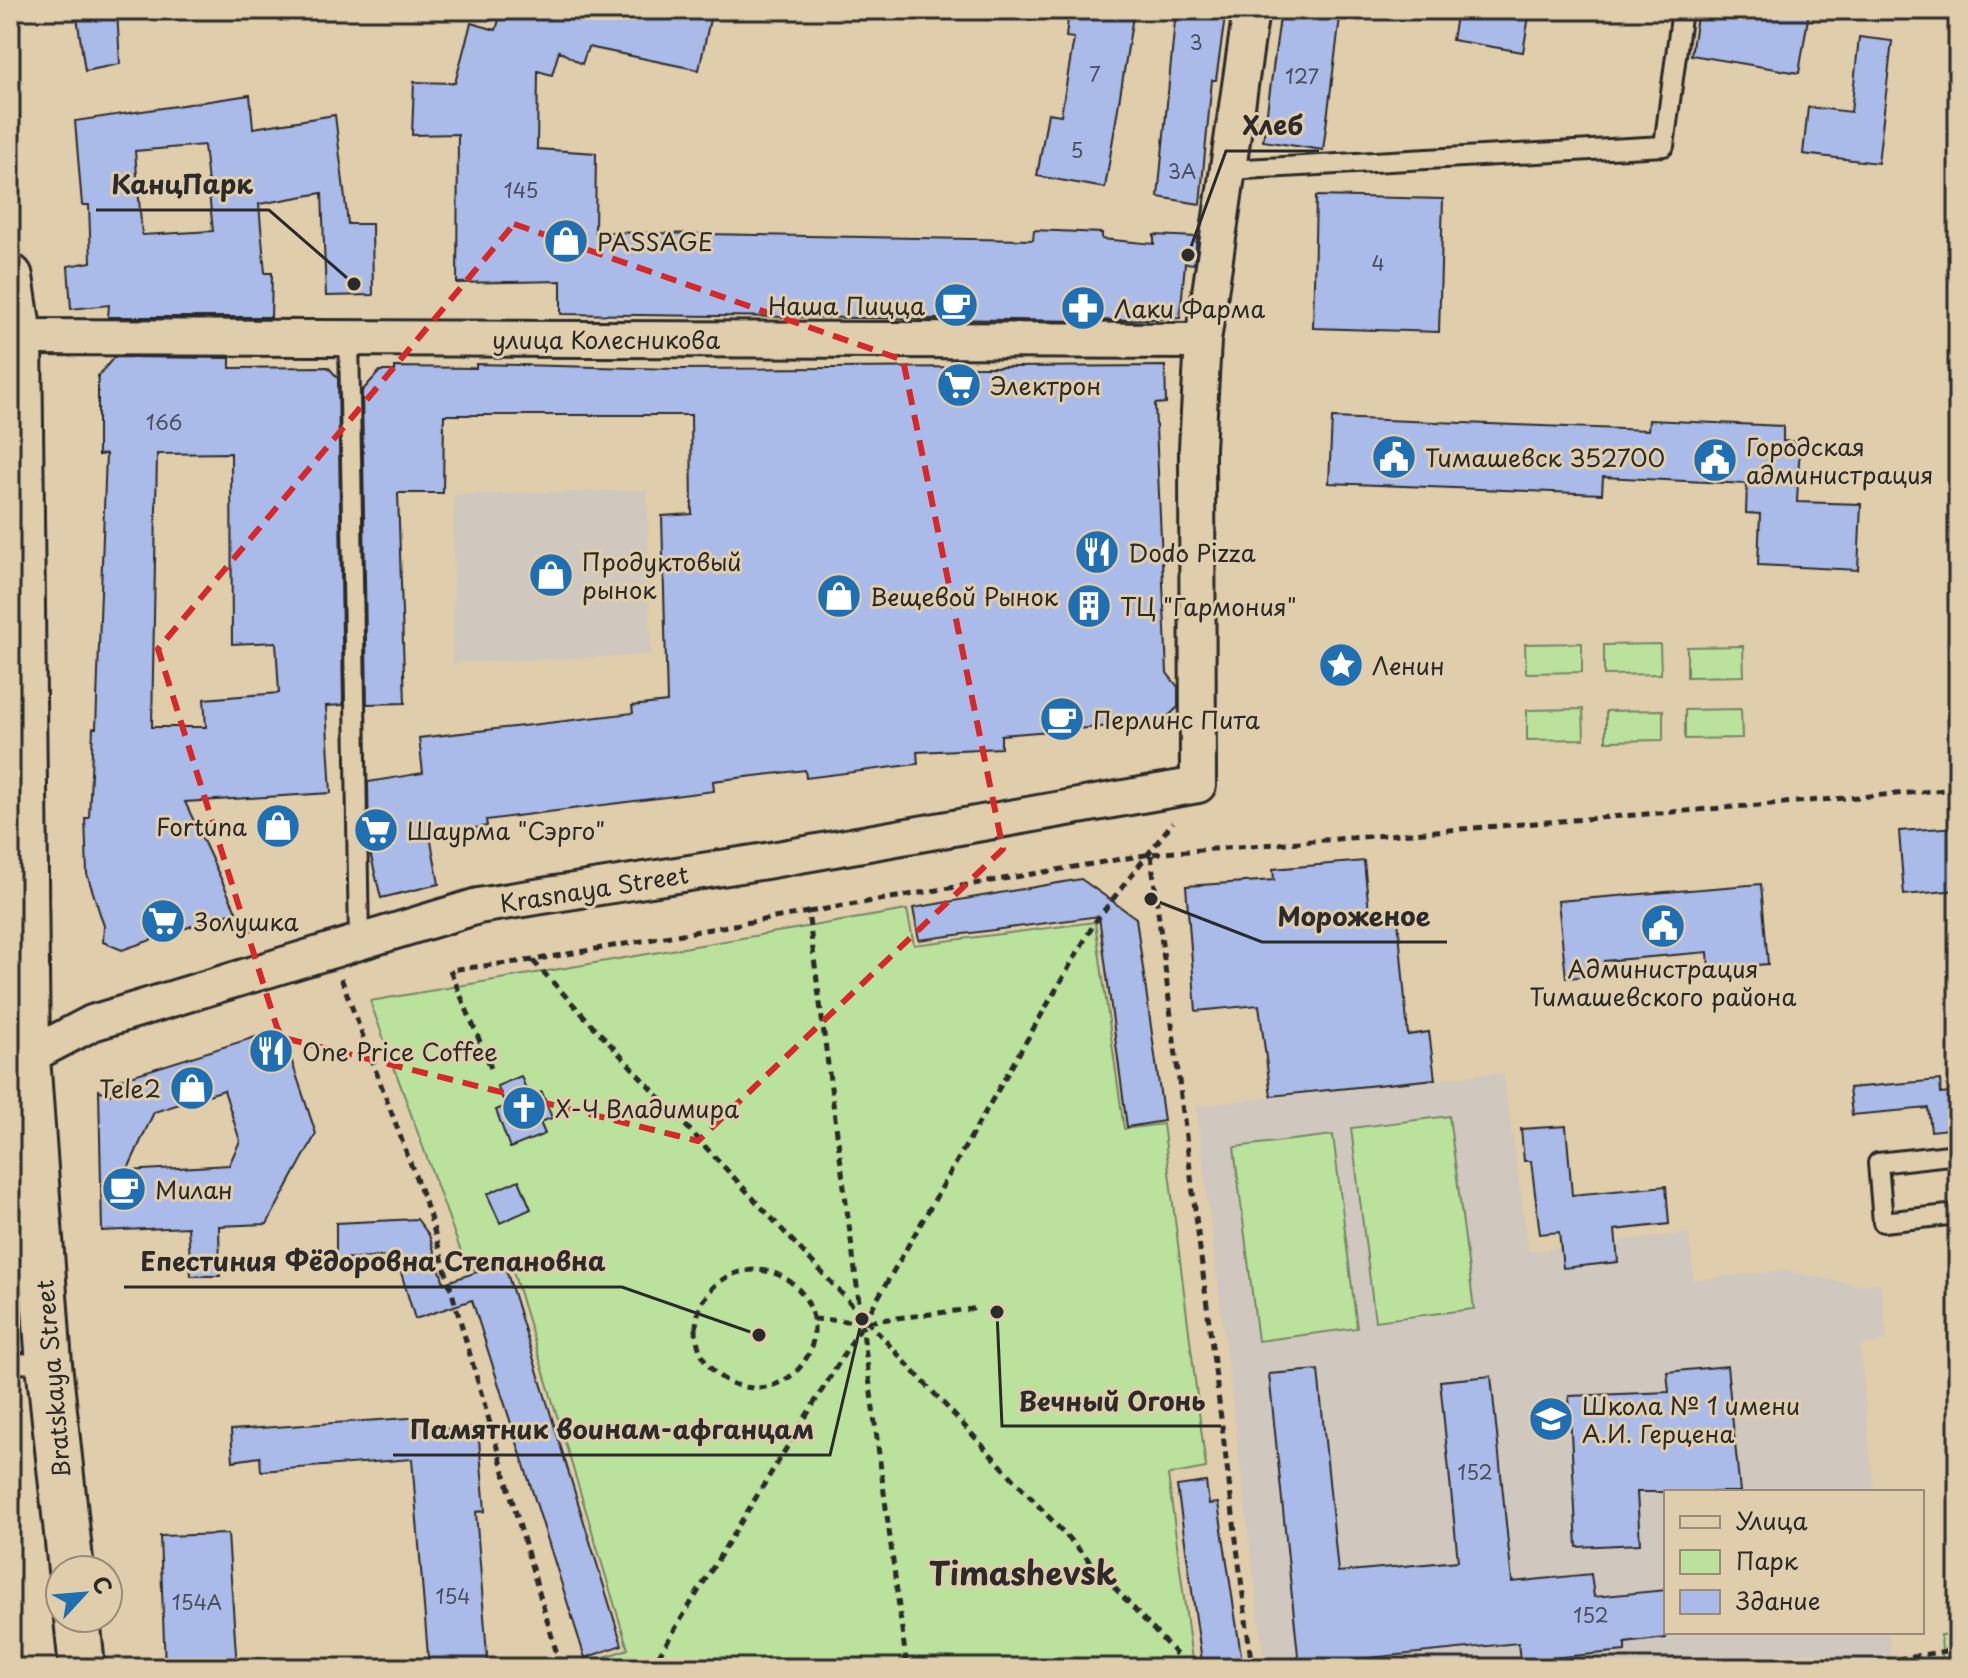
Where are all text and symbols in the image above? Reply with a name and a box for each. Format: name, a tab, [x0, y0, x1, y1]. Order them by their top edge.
house number: 3	[1189, 27, 1203, 57]
house number: 7	[1089, 59, 1101, 89]
house number: 127	[1285, 61, 1319, 91]
callout: Хлеб	[1226, 101, 1319, 151]
text: Хлеб	[1243, 105, 1303, 144]
house number: 5	[1071, 135, 1083, 165]
house number: 3А	[1168, 156, 1196, 186]
callout: КанцПарк	[96, 160, 269, 210]
text: КанцПарк	[111, 164, 253, 203]
house number: 145	[504, 175, 538, 205]
shop icon: PASSAGE	[542, 217, 590, 265]
place label: PASSAGE	[597, 223, 713, 259]
house number: 4	[1371, 248, 1385, 278]
cafe icon: Наша Пицца	[932, 281, 980, 329]
pharmacy icon: Лаки Фарма	[1059, 284, 1107, 332]
place label: Наша Пицца	[768, 287, 925, 323]
place label: Лаки Фарма	[1114, 290, 1265, 326]
street label: улица Колесникова	[492, 321, 720, 357]
supermarket icon: Электрон	[935, 361, 983, 409]
place label: Электрон	[990, 367, 1101, 403]
house number: 166	[146, 407, 182, 437]
place label: Городская администрация	[1746, 428, 1934, 492]
public building icon: Тимашевск 352700	[1370, 433, 1418, 481]
public building icon: Городская администрация	[1691, 436, 1739, 484]
place label: Тимашевск 352700	[1425, 439, 1665, 475]
restaurant icon: Dodo Pizza	[1073, 528, 1121, 576]
place label: Dodo Pizza	[1128, 534, 1256, 570]
place label: Продуктовый рынок	[582, 543, 741, 607]
shop icon: Продуктовый рынок	[527, 551, 575, 599]
shop icon: Вещевой Рынок	[815, 572, 863, 620]
place label: Вещевой Рынок	[870, 578, 1059, 614]
building icon: ТЦ "Гармония"	[1065, 582, 1113, 630]
place label: ТЦ "Гармония"	[1120, 588, 1297, 624]
place icon: Ленин	[1317, 641, 1365, 689]
place label: Ленин	[1372, 647, 1445, 683]
cafe icon: Перлинс Пита	[1038, 695, 1086, 743]
place label: Перлинс Пита	[1093, 701, 1260, 737]
shop icon: Fortuna	[254, 802, 302, 850]
supermarket icon: Шаурма "Сэрго"	[352, 806, 400, 854]
place label: Fortuna	[156, 808, 247, 844]
place label: Шаурма "Сэрго"	[407, 812, 605, 848]
street label: Krasnaya Street	[497, 855, 691, 921]
callout: Мороженое	[1262, 892, 1447, 942]
text: Мороженое	[1278, 896, 1431, 935]
supermarket icon: Золушка	[139, 897, 187, 945]
public building icon: Администрация Тимашевского района	[1639, 902, 1687, 950]
place label: Золушка	[194, 903, 299, 939]
place label: Администрация Тимашевского района	[1530, 950, 1796, 1014]
restaurant icon: One Price Coffee	[247, 1027, 295, 1075]
place label: One Price Coffee	[302, 1033, 498, 1069]
shop icon: Tele2	[168, 1064, 216, 1112]
place label: Tele2	[99, 1070, 161, 1106]
church icon: Х-Ч Владимира	[500, 1084, 548, 1132]
place label: Х-Ч Владимира	[555, 1090, 739, 1126]
cafe icon: Милан	[100, 1165, 148, 1213]
place label: Милан	[155, 1171, 233, 1207]
callout: Епестиния Фёдоровна Степановна	[124, 1237, 622, 1287]
text: Епестиния Фёдоровна Степановна	[140, 1241, 606, 1280]
street label: Bratskaya Street	[25, 1278, 79, 1480]
callout: Вечный Огонь	[1002, 1376, 1221, 1426]
text: Вечный Огонь	[1019, 1381, 1205, 1420]
place label: Школа № 1 имени А.И. Герцена	[1582, 1387, 1800, 1451]
school or university icon: Школа № 1 имени А.И. Герцена	[1527, 1395, 1575, 1443]
callout: Памятник воинам-афганцам	[393, 1405, 830, 1455]
text: Памятник воинам-афганцам	[410, 1409, 814, 1448]
house number: 152	[1457, 1457, 1493, 1487]
legend	[1664, 1490, 1924, 1634]
text: Улица	[1736, 1502, 1808, 1538]
text: Парк	[1736, 1542, 1799, 1578]
district label: Timashevsk	[929, 1548, 1117, 1596]
north arrow	[44, 1554, 124, 1634]
text: С	[85, 1570, 122, 1599]
house number: 154	[435, 1581, 471, 1611]
text: Здание	[1736, 1582, 1821, 1618]
house number: 154А	[172, 1587, 222, 1617]
house number: 152	[1573, 1600, 1609, 1630]

